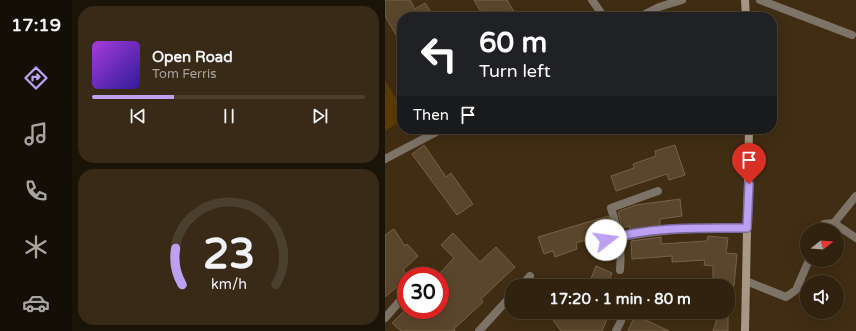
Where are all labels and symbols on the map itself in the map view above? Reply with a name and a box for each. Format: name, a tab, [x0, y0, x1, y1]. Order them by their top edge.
pin	[732, 143, 766, 184]
position arrow	[585, 219, 627, 261]
north arrow	[800, 223, 844, 267]
speed limit sign: 30	[397, 267, 449, 319]

